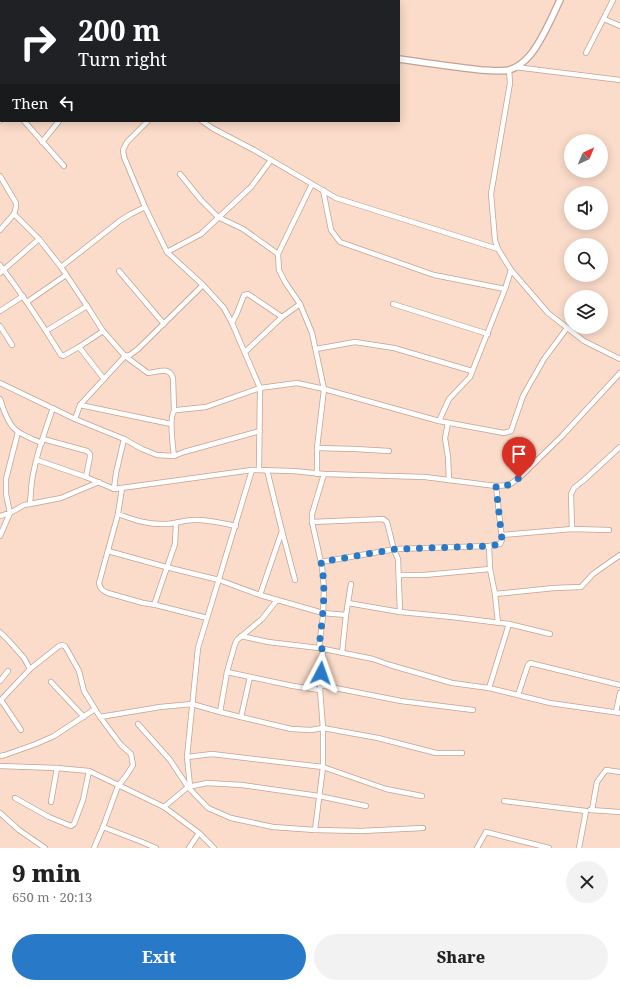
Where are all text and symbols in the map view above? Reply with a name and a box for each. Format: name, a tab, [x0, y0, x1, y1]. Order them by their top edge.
text: 200 m	[78, 11, 160, 49]
icon: right	[12, 16, 64, 68]
text: Turn right	[78, 47, 167, 71]
icon: left	[56, 92, 78, 114]
text: Then	[12, 93, 48, 113]
north arrow	[564, 134, 608, 178]
map controls	[564, 134, 608, 334]
button: sound	[564, 186, 608, 230]
button: search	[564, 238, 608, 282]
button: layers	[564, 290, 608, 334]
pin	[502, 437, 536, 478]
icon: arrive	[508, 443, 530, 465]
position arrow	[300, 652, 342, 694]
text: 9 min	[12, 856, 81, 889]
button: close	[566, 861, 608, 903]
text: 650 m · 20:13	[12, 888, 92, 906]
button: Exit	[12, 934, 306, 980]
button: Share	[314, 934, 608, 980]

